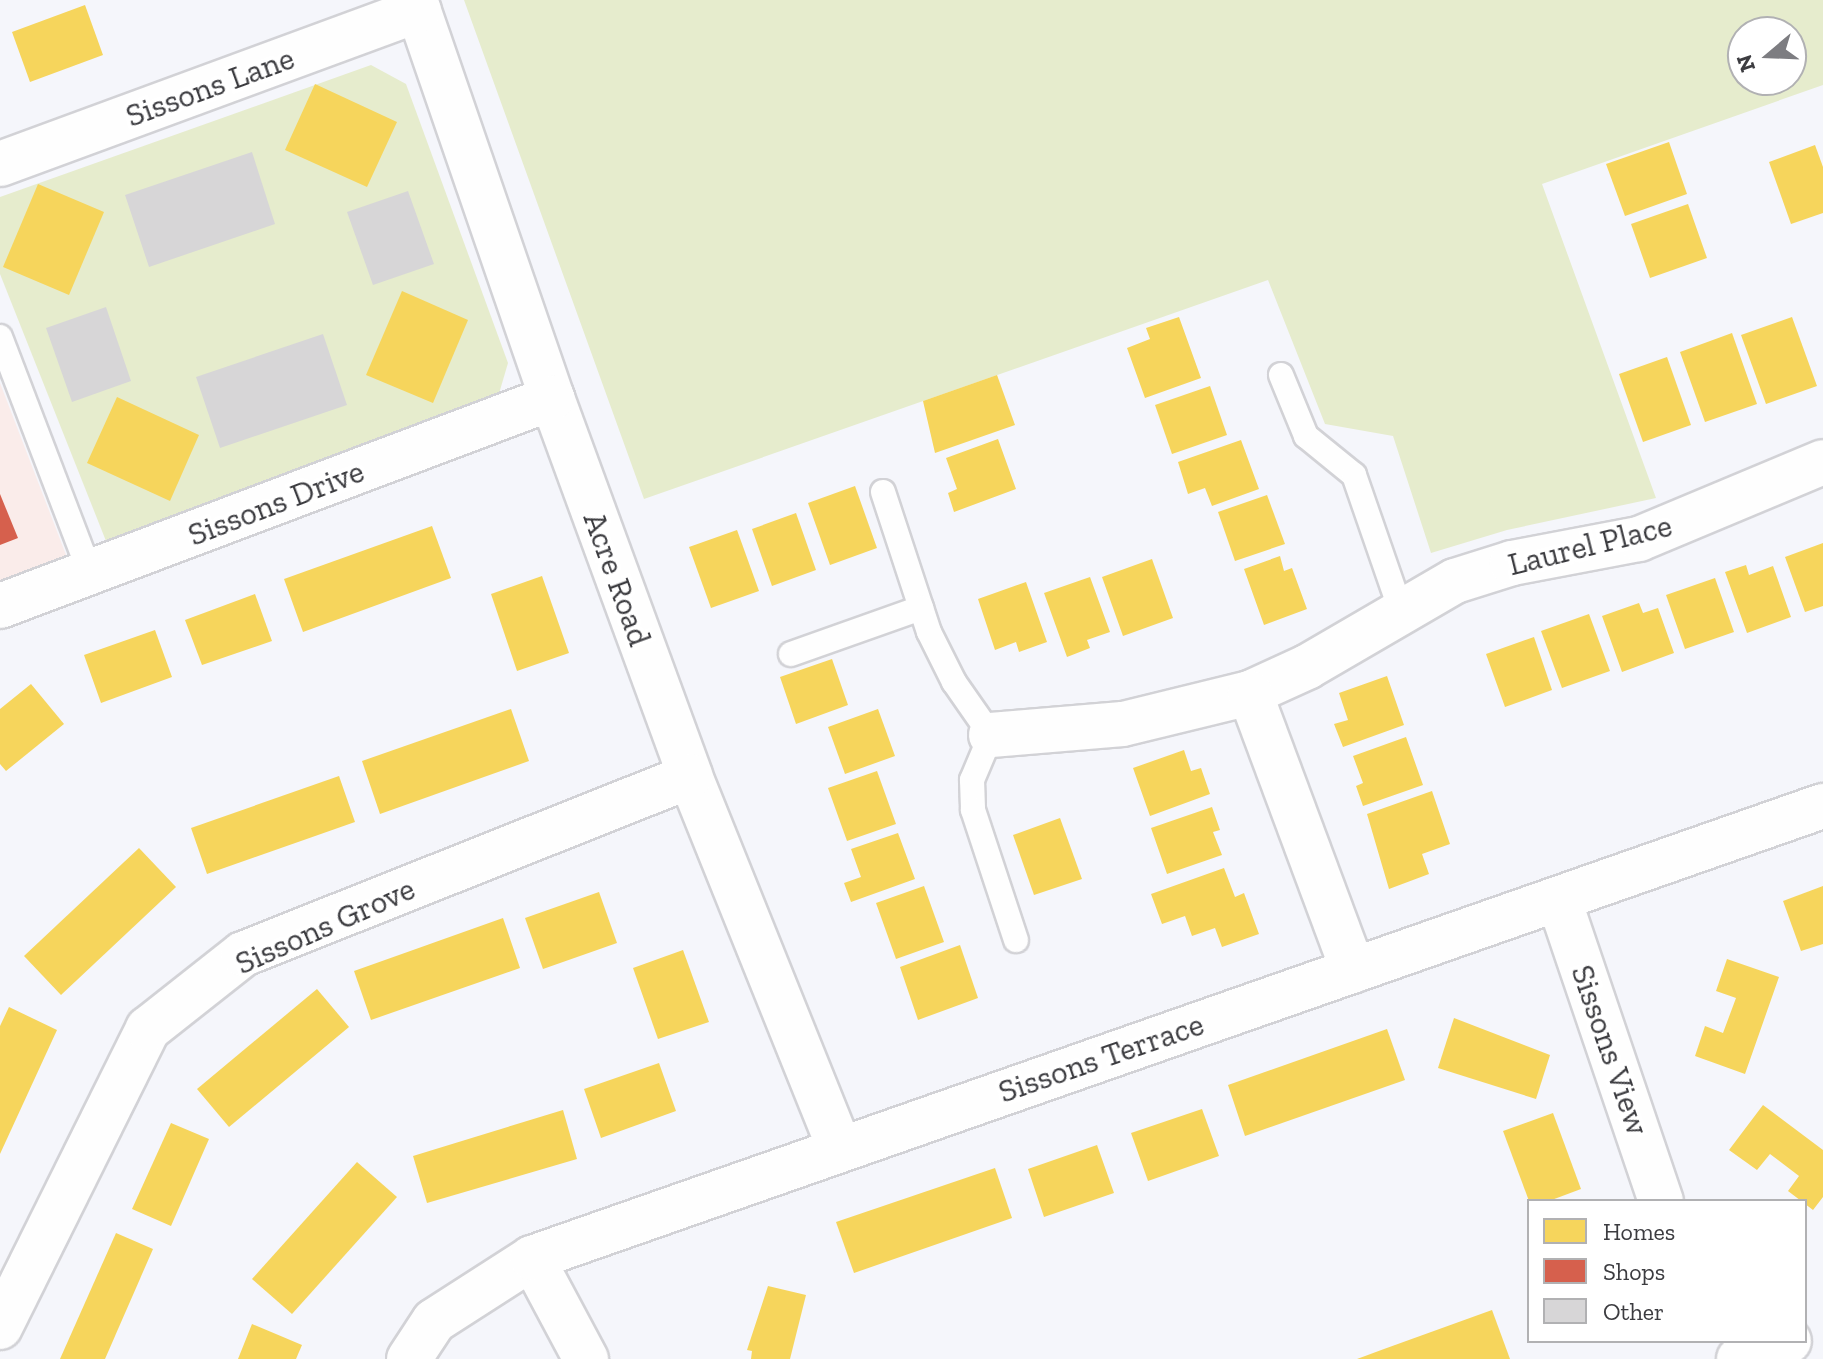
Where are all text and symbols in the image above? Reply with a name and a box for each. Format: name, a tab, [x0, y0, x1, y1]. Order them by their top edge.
north arrow	[1727, 16, 1807, 96]
street label: Sissons Lane	[121, 39, 299, 135]
text: N	[1730, 51, 1761, 76]
street label: Sissons Drive	[183, 452, 369, 554]
street label: Laurel Place	[1504, 506, 1676, 584]
street label: Acre Road	[575, 507, 659, 651]
street label: Sissons Grove	[229, 869, 421, 983]
street label: Sissons View	[1563, 959, 1657, 1141]
street label: Sissons Terrace	[993, 1005, 1209, 1111]
legend	[1527, 1199, 1807, 1343]
text: Homes	[1603, 1217, 1675, 1246]
text: Shops	[1603, 1257, 1665, 1286]
text: Other	[1603, 1297, 1664, 1326]

